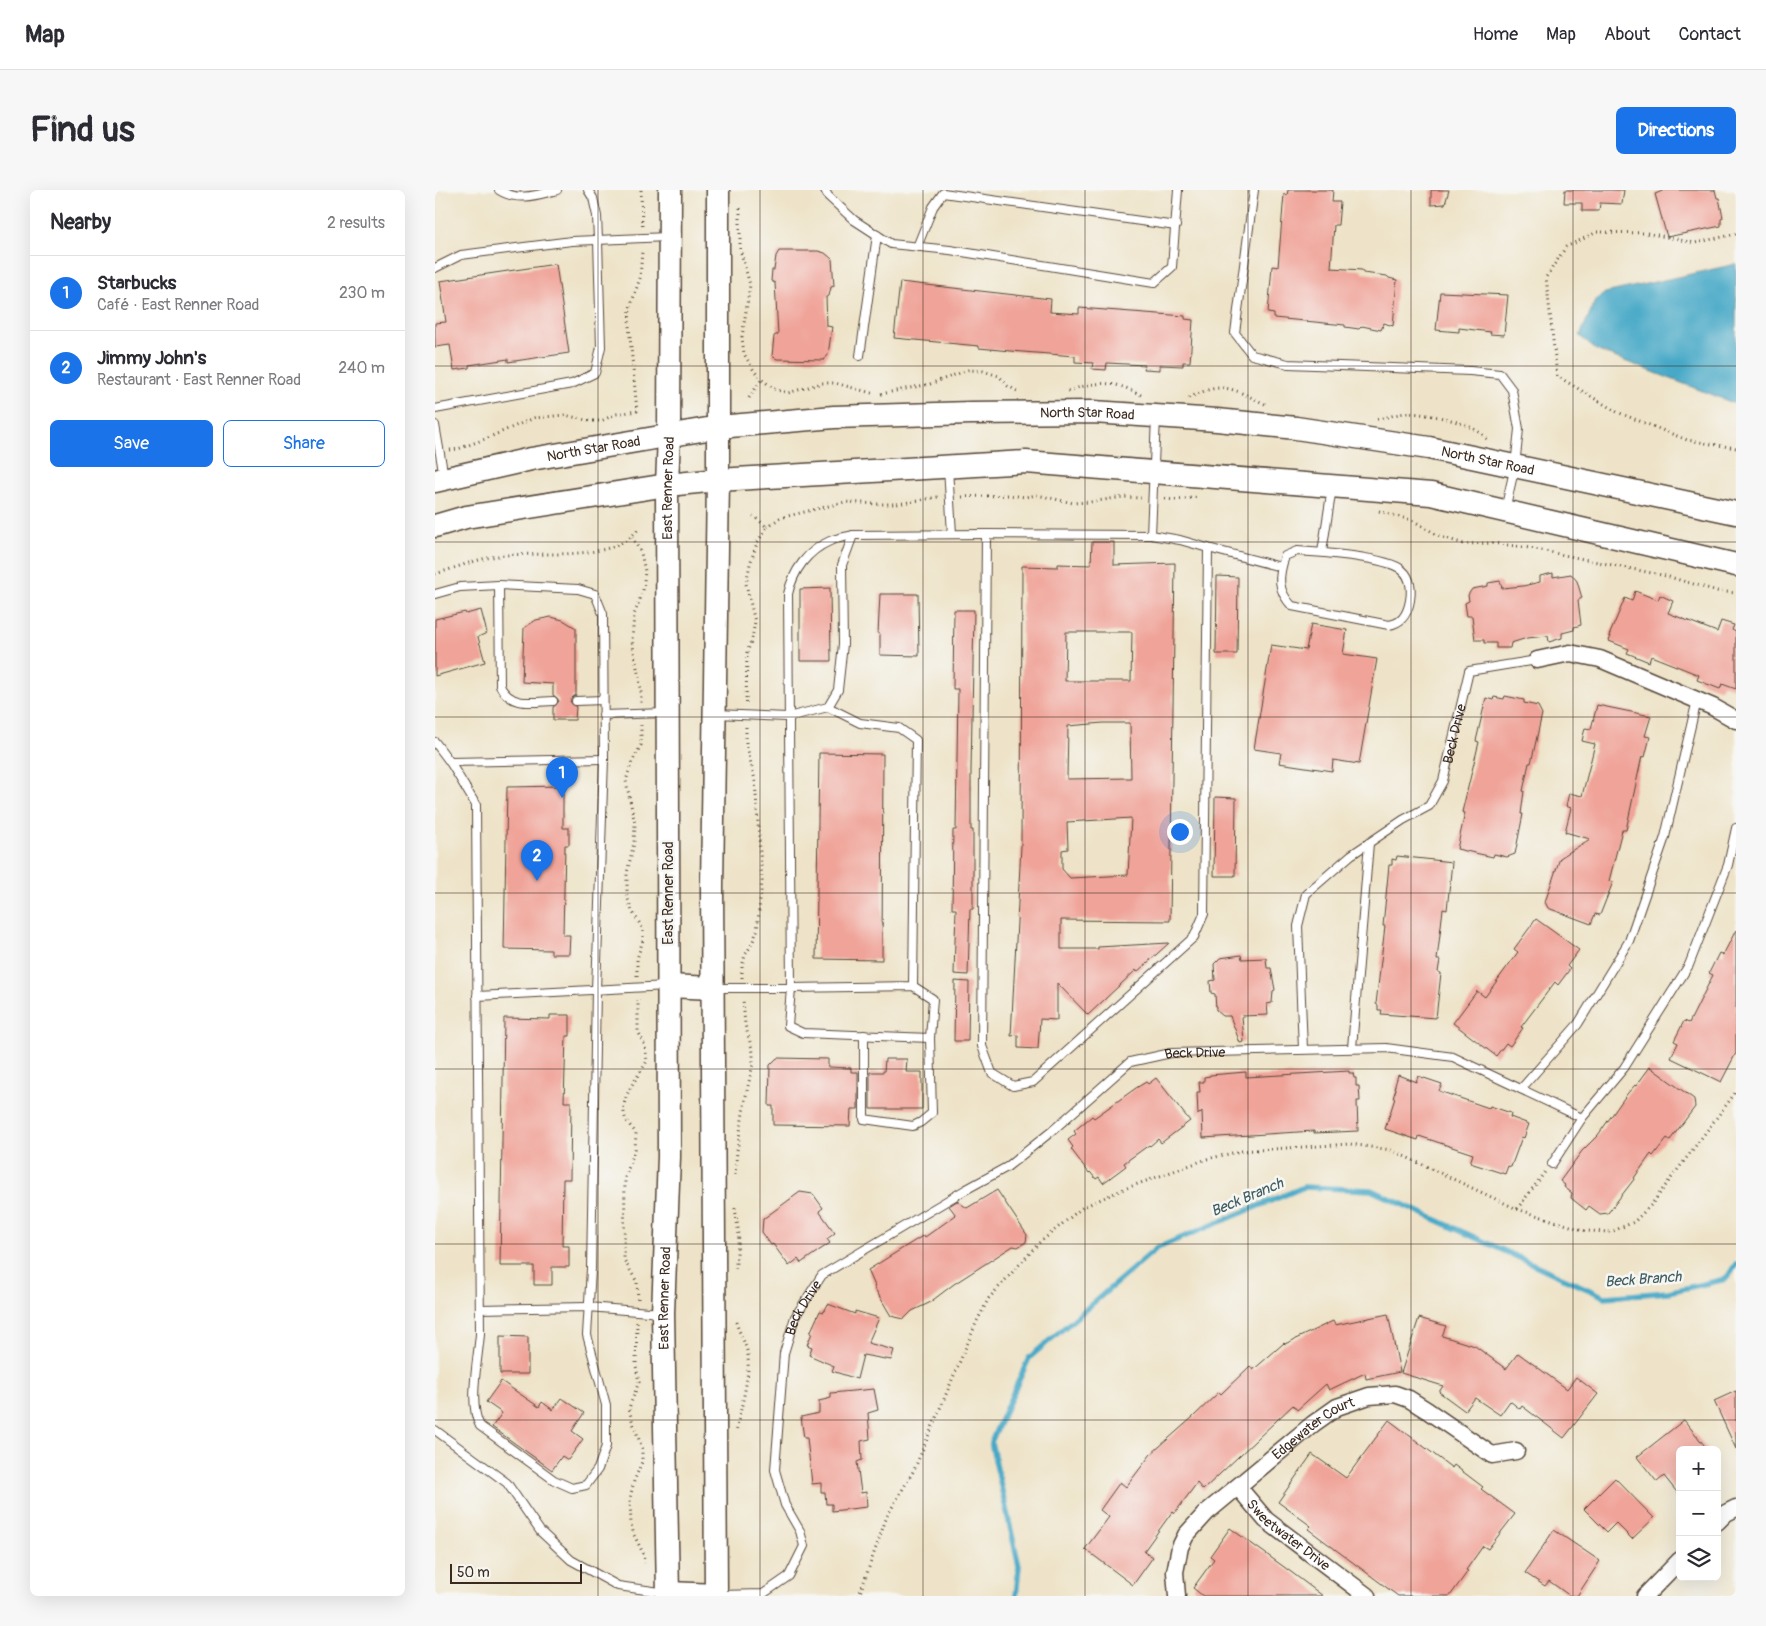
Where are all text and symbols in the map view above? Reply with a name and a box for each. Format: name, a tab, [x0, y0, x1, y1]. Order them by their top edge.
text: Map	[25, 20, 65, 49]
text: Home	[1473, 23, 1518, 46]
text: Map	[1546, 23, 1576, 46]
text: About	[1604, 23, 1650, 46]
text: Contact	[1678, 23, 1741, 46]
button: Directions	[1616, 107, 1736, 154]
text: Find us	[30, 108, 135, 152]
text: Nearby	[50, 209, 111, 236]
text: 2 results	[327, 213, 385, 233]
text: Starbucks	[97, 271, 176, 295]
text: 1	[63, 283, 69, 303]
text: 230 m	[339, 283, 385, 303]
text: Café · East Renner Road	[97, 295, 259, 315]
text: Jimmy John's	[97, 346, 206, 370]
text: 2	[62, 358, 70, 378]
text: 240 m	[338, 358, 385, 378]
text: Restaurant · East Renner Road	[97, 370, 301, 390]
street label: North Star Road	[1040, 404, 1135, 424]
button: Save	[50, 420, 213, 467]
button: Share	[223, 420, 385, 467]
street label: North Star Road	[546, 432, 642, 465]
street label: East Renner Road	[659, 436, 678, 540]
street label: North Star Road	[1440, 443, 1536, 479]
street label: Beck Drive	[1439, 702, 1470, 765]
pin: 1	[546, 757, 578, 798]
your location	[1167, 819, 1193, 845]
pin: 2	[521, 840, 553, 881]
street label: East Renner Road	[660, 841, 677, 945]
street label: Beck Drive	[1163, 1044, 1226, 1063]
water label: Beck Branch	[1208, 1173, 1287, 1221]
street label: East Renner Road	[655, 1246, 675, 1350]
water label: Beck Branch	[1604, 1267, 1683, 1292]
street label: Beck Drive	[782, 1277, 825, 1337]
street label: Edgewater Court	[1269, 1394, 1357, 1463]
map controls	[1676, 1446, 1721, 1581]
button: +	[1676, 1446, 1721, 1491]
button: −	[1676, 1491, 1721, 1536]
street label: Sweetwater Drive	[1243, 1496, 1333, 1574]
button: layers	[1676, 1536, 1721, 1581]
scale bar	[450, 1561, 583, 1584]
text: 50 m	[457, 1564, 490, 1581]

